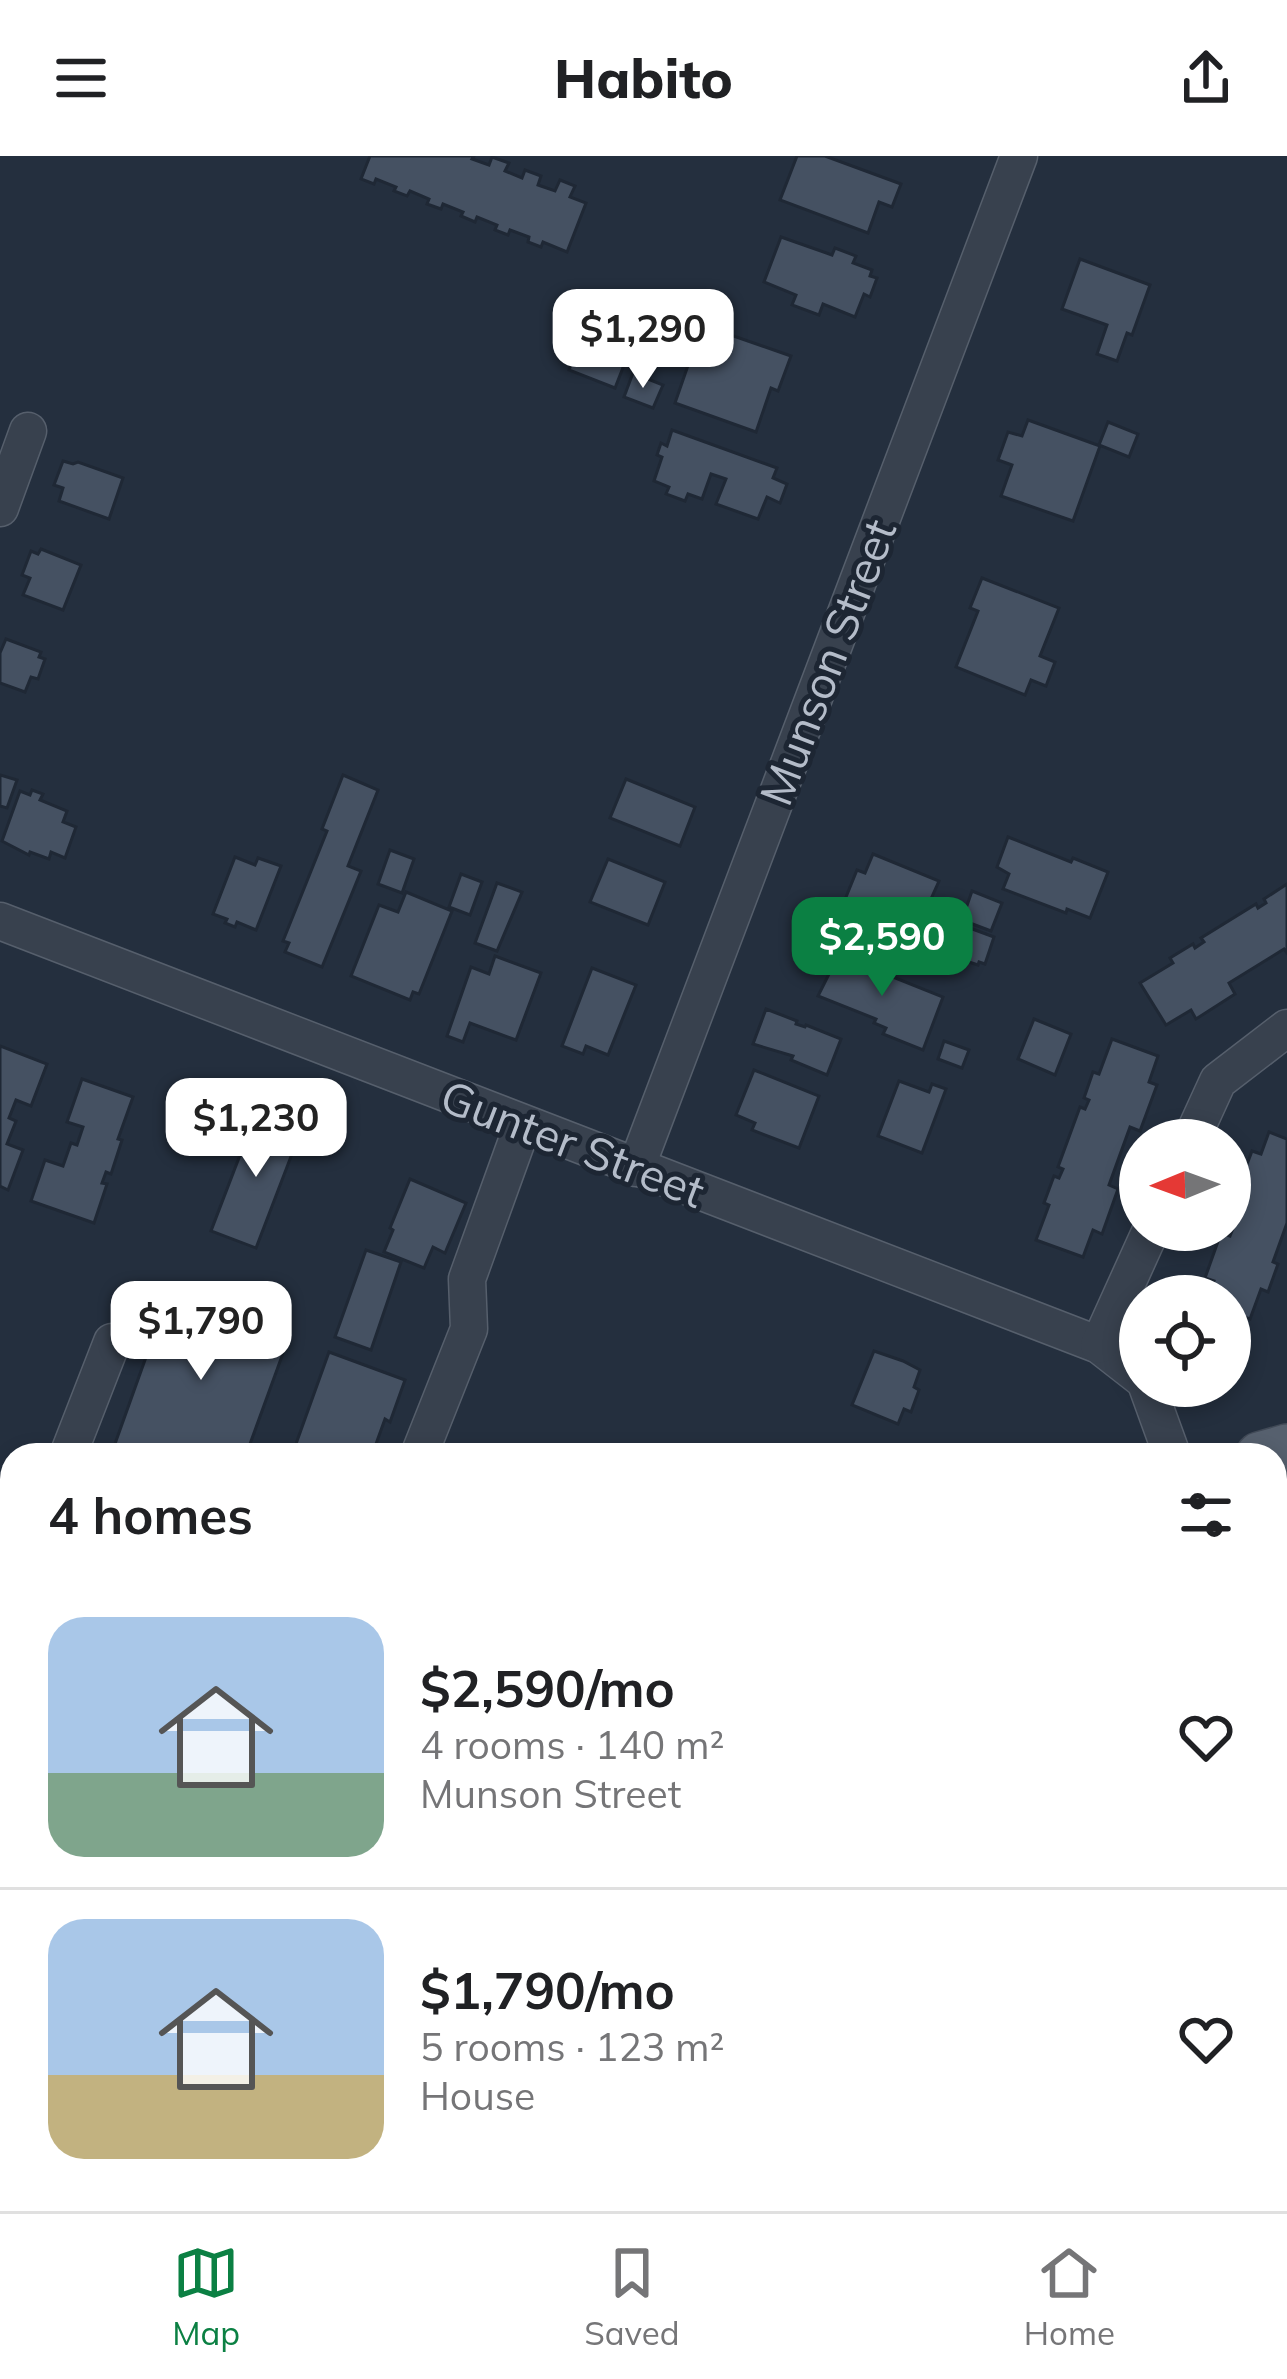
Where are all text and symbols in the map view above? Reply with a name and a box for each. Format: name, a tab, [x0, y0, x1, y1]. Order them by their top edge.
text: Habito	[554, 44, 733, 112]
icon: menu	[48, 45, 114, 111]
icon: share	[1173, 45, 1239, 111]
pin: $1,290	[545, 289, 741, 391]
text: $1,290	[580, 303, 706, 352]
street label: Munson Street	[747, 511, 907, 813]
pin: $2,590	[784, 897, 980, 999]
text: $2,590	[819, 911, 945, 960]
street label: Gunter Street	[433, 1067, 713, 1219]
pin: $1,230	[158, 1078, 354, 1180]
text: $1,230	[193, 1092, 319, 1141]
north arrow	[1119, 1119, 1251, 1251]
map controls	[1119, 1119, 1251, 1407]
button: locate	[1119, 1275, 1251, 1407]
pin: $1,790	[103, 1281, 299, 1383]
text: $1,790	[138, 1295, 264, 1344]
icon: filters	[1173, 1482, 1239, 1548]
text: 4 homes	[48, 1483, 253, 1547]
text: $2,590/mo	[420, 1656, 675, 1720]
icon: home	[144, 1665, 288, 1809]
icon: heart	[1173, 1704, 1239, 1770]
text: 4 rooms · 140 m²	[420, 1720, 724, 1769]
text: Munson Street	[420, 1769, 681, 1818]
text: $1,790/mo	[420, 1958, 675, 2022]
icon: home	[144, 1967, 288, 2111]
icon: heart	[1173, 2006, 1239, 2072]
text: 5 rooms · 123 m²	[420, 2022, 724, 2071]
text: House	[420, 2071, 535, 2120]
tab: Map	[172, 2240, 240, 2353]
tab: Saved	[584, 2240, 680, 2353]
tab: Home	[1024, 2240, 1115, 2353]

